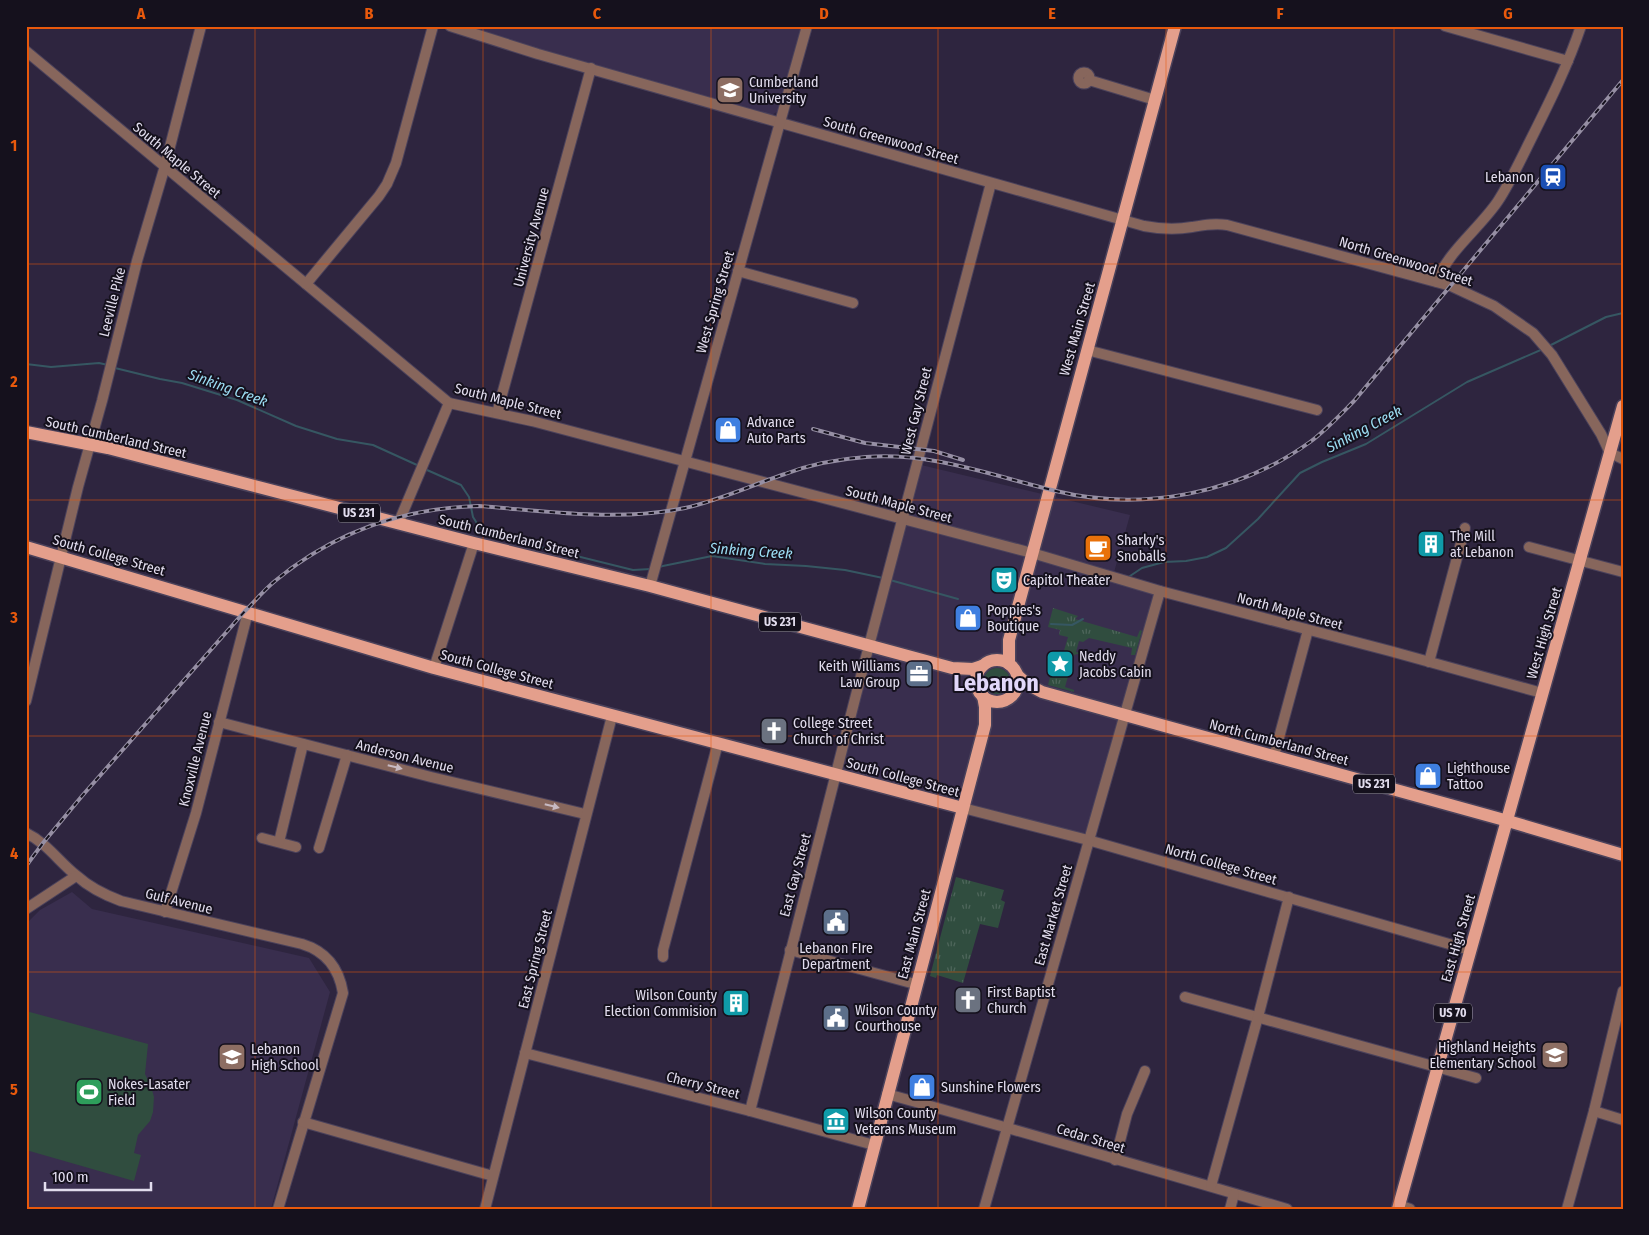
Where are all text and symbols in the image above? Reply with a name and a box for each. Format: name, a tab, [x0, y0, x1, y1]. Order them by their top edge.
text: A	[136, 4, 146, 23]
text: B	[365, 4, 374, 23]
text: C	[593, 4, 602, 23]
text: D	[819, 4, 829, 23]
text: E	[1048, 4, 1056, 23]
text: F	[1276, 4, 1284, 23]
text: G	[1503, 4, 1513, 23]
place label: Cumberland University	[749, 74, 819, 107]
school or university icon: Cumberland University	[715, 75, 745, 105]
street label: South Greenwood Street	[821, 113, 961, 168]
street label: South Maple Street	[129, 119, 224, 202]
text: 1	[11, 136, 17, 155]
station icon: Lebanon	[1538, 162, 1568, 192]
place label: Lebanon	[1485, 169, 1534, 186]
street label: University Avenue	[510, 185, 553, 289]
street label: North Greenwood Street	[1337, 233, 1475, 290]
street label: West Spring Street	[693, 249, 738, 355]
street label: Leeville Pike	[96, 265, 129, 339]
street label: West Main Street	[1056, 280, 1099, 378]
water label: Sinking Creek	[185, 365, 271, 411]
street label: West Gay Street	[897, 365, 936, 457]
text: 2	[9, 372, 18, 391]
street label: South Maple Street	[453, 380, 563, 423]
water label: Sinking Creek	[1322, 401, 1405, 457]
street label: South Cumberland Street	[44, 413, 188, 462]
place label: Advance Auto Parts	[747, 414, 806, 447]
shop icon: Advance Auto Parts	[713, 415, 743, 445]
street label: South Maple Street	[844, 482, 954, 527]
road number: US 231	[338, 503, 380, 522]
street label: South Cumberland Street	[437, 511, 581, 562]
place label: The Mill at Lebanon	[1450, 528, 1514, 561]
building icon: The Mill at Lebanon	[1416, 529, 1446, 559]
street label: South College Street	[51, 531, 167, 580]
place label: Sharky's Snoballs	[1117, 532, 1166, 565]
cafe icon: Sharky's Snoballs	[1083, 533, 1113, 563]
water label: Sinking Creek	[708, 539, 794, 563]
theatre icon: Capitol Theater	[989, 565, 1019, 595]
place label: Capitol Theater	[1023, 572, 1110, 589]
street label: West High Street	[1523, 585, 1566, 681]
street label: North Maple Street	[1235, 589, 1345, 634]
place label: Poppies's Boutique	[987, 602, 1041, 635]
shop icon: Poppies's Boutique	[953, 603, 983, 633]
text: 3	[9, 608, 18, 627]
road number: US 231	[759, 612, 801, 632]
street label: South College Street	[438, 646, 556, 693]
place label: Neddy Jacobs Cabin	[1079, 648, 1152, 681]
place icon: Neddy Jacobs Cabin	[1045, 649, 1075, 679]
place label: Keith Williams Law Group	[819, 658, 900, 691]
office icon: Keith Williams Law Group	[904, 659, 934, 689]
district label: Lebanon	[953, 669, 1039, 697]
street label: Knoxville Avenue	[175, 710, 216, 808]
place label: College Street Church of Christ	[793, 715, 885, 748]
church icon: College Street Church of Christ	[759, 716, 789, 746]
street label: North Cumberland Street	[1207, 716, 1351, 769]
street label: Anderson Avenue	[354, 736, 455, 777]
street label: South College Street	[844, 754, 962, 801]
place label: Lighthouse Tattoo	[1447, 760, 1510, 793]
shop icon: Lighthouse Tattoo	[1413, 761, 1443, 791]
one-way arrow	[387, 763, 402, 771]
road number: US 231	[1353, 774, 1395, 794]
one-way arrow	[545, 802, 560, 810]
street label: East Gay Street	[776, 831, 815, 919]
street label: North College Street	[1163, 840, 1279, 889]
text: 4	[10, 844, 18, 863]
street label: East Market Street	[1031, 862, 1076, 968]
street label: Gulf Avenue	[143, 885, 214, 918]
street label: East Main Street	[894, 887, 935, 981]
street label: East High Street	[1438, 892, 1479, 984]
street label: East Spring Street	[515, 907, 556, 1010]
public building icon: Lebanon FIre Department	[821, 907, 851, 937]
place label: Lebanon FIre Department	[799, 940, 873, 973]
place label: First Baptist Church	[987, 984, 1056, 1017]
church icon: First Baptist Church	[953, 985, 983, 1015]
place label: Wilson County Election Commision	[604, 987, 718, 1020]
building icon: Wilson County Election Commision	[721, 988, 751, 1018]
place label: Wilson County Courthouse	[855, 1002, 937, 1035]
public building icon: Wilson County Courthouse	[821, 1003, 851, 1033]
road number: US 70	[1434, 1004, 1472, 1022]
place label: Highland Heights Elementary School	[1429, 1039, 1536, 1072]
school or university icon: Highland Heights Elementary School	[1540, 1040, 1570, 1070]
place label: Lebanon High School	[251, 1041, 319, 1074]
school or university icon: Lebanon High School	[217, 1042, 247, 1072]
street label: Cherry Street	[664, 1068, 742, 1103]
shop icon: Sunshine Flowers	[907, 1072, 937, 1102]
place label: Nokes-Lasater Field	[108, 1076, 190, 1109]
sports icon: Nokes-Lasater Field	[74, 1077, 104, 1107]
place label: Sunshine Flowers	[941, 1079, 1041, 1096]
text: 5	[10, 1080, 18, 1099]
place label: Wilson County Veterans Museum	[855, 1105, 956, 1138]
museum icon: Wilson County Veterans Museum	[821, 1106, 851, 1136]
street label: Cedar Street	[1055, 1120, 1128, 1157]
scale bar	[45, 1160, 151, 1192]
text: 100 m	[52, 1168, 89, 1186]

